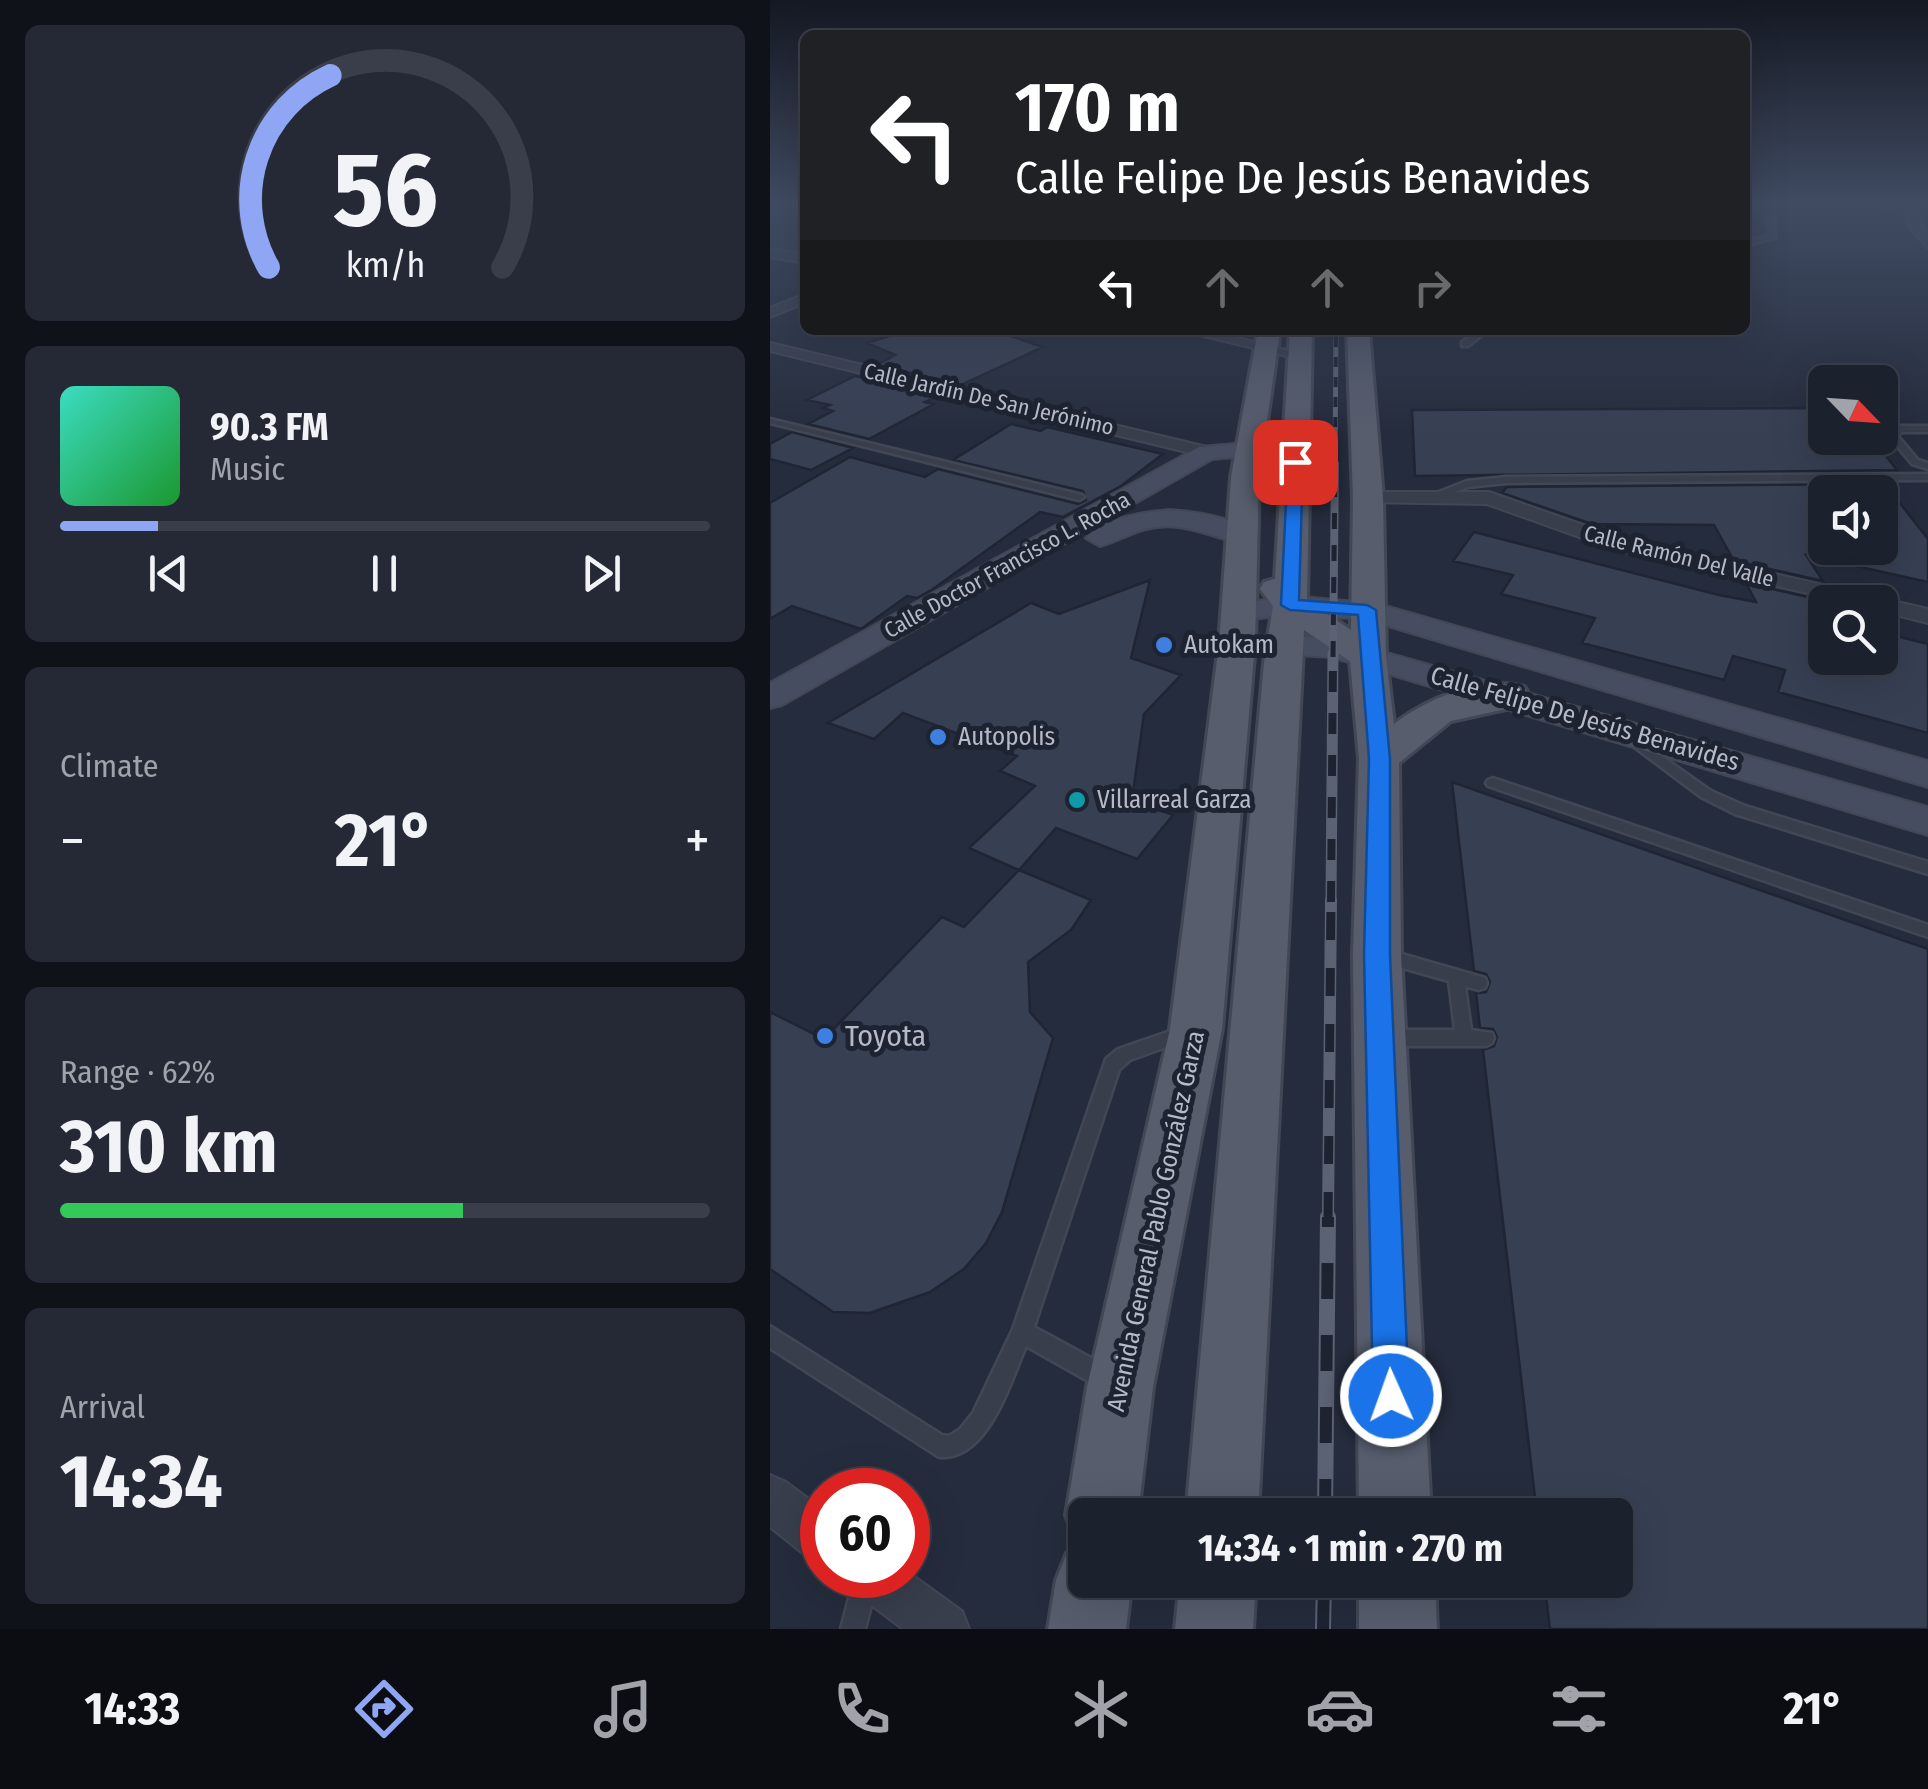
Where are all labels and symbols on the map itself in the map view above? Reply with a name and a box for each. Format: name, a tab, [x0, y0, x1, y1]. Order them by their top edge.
street label: Calle Jardín De San Jerónimo	[861, 357, 1117, 441]
north arrow	[1808, 365, 1898, 455]
pin	[1253, 420, 1338, 505]
street label: Calle Doctor Francisco L. Rocha	[879, 486, 1135, 644]
street label: Calle Ramón Del Valle	[1581, 519, 1777, 593]
place label: Autokam	[1184, 630, 1274, 660]
marker: Autokam	[1153, 634, 1175, 656]
street label: Calle Felipe De Jesús Benavides	[1427, 661, 1743, 777]
place label: Autopolis	[958, 722, 1055, 752]
marker: Autopolis	[927, 726, 949, 748]
place label: Villarreal Garza	[1097, 785, 1252, 815]
marker: Villarreal Garza	[1066, 789, 1088, 811]
place label: Toyota	[845, 1018, 926, 1054]
marker: Toyota	[814, 1025, 836, 1047]
street label: Avenida General Pablo González Garza	[1101, 1028, 1211, 1414]
position arrow	[1339, 1344, 1443, 1448]
speed limit sign: 60	[800, 1468, 930, 1598]

